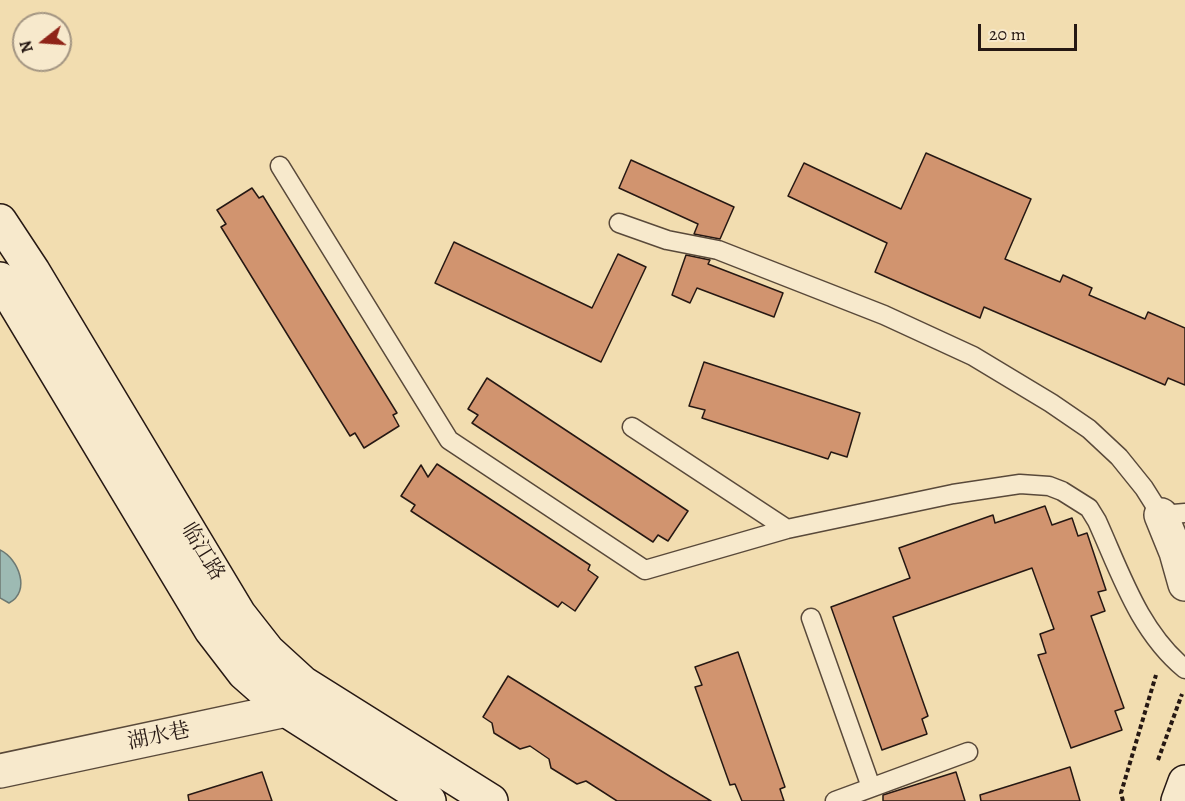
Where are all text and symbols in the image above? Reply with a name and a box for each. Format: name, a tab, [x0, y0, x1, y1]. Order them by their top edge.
north arrow	[12, 12, 72, 72]
scale bar	[981, 12, 1080, 50]
text: 20 m	[989, 22, 1026, 46]
text: N	[14, 38, 39, 55]
street label: 临江路	[175, 519, 229, 585]
street label: 湖水巷	[126, 718, 192, 756]

